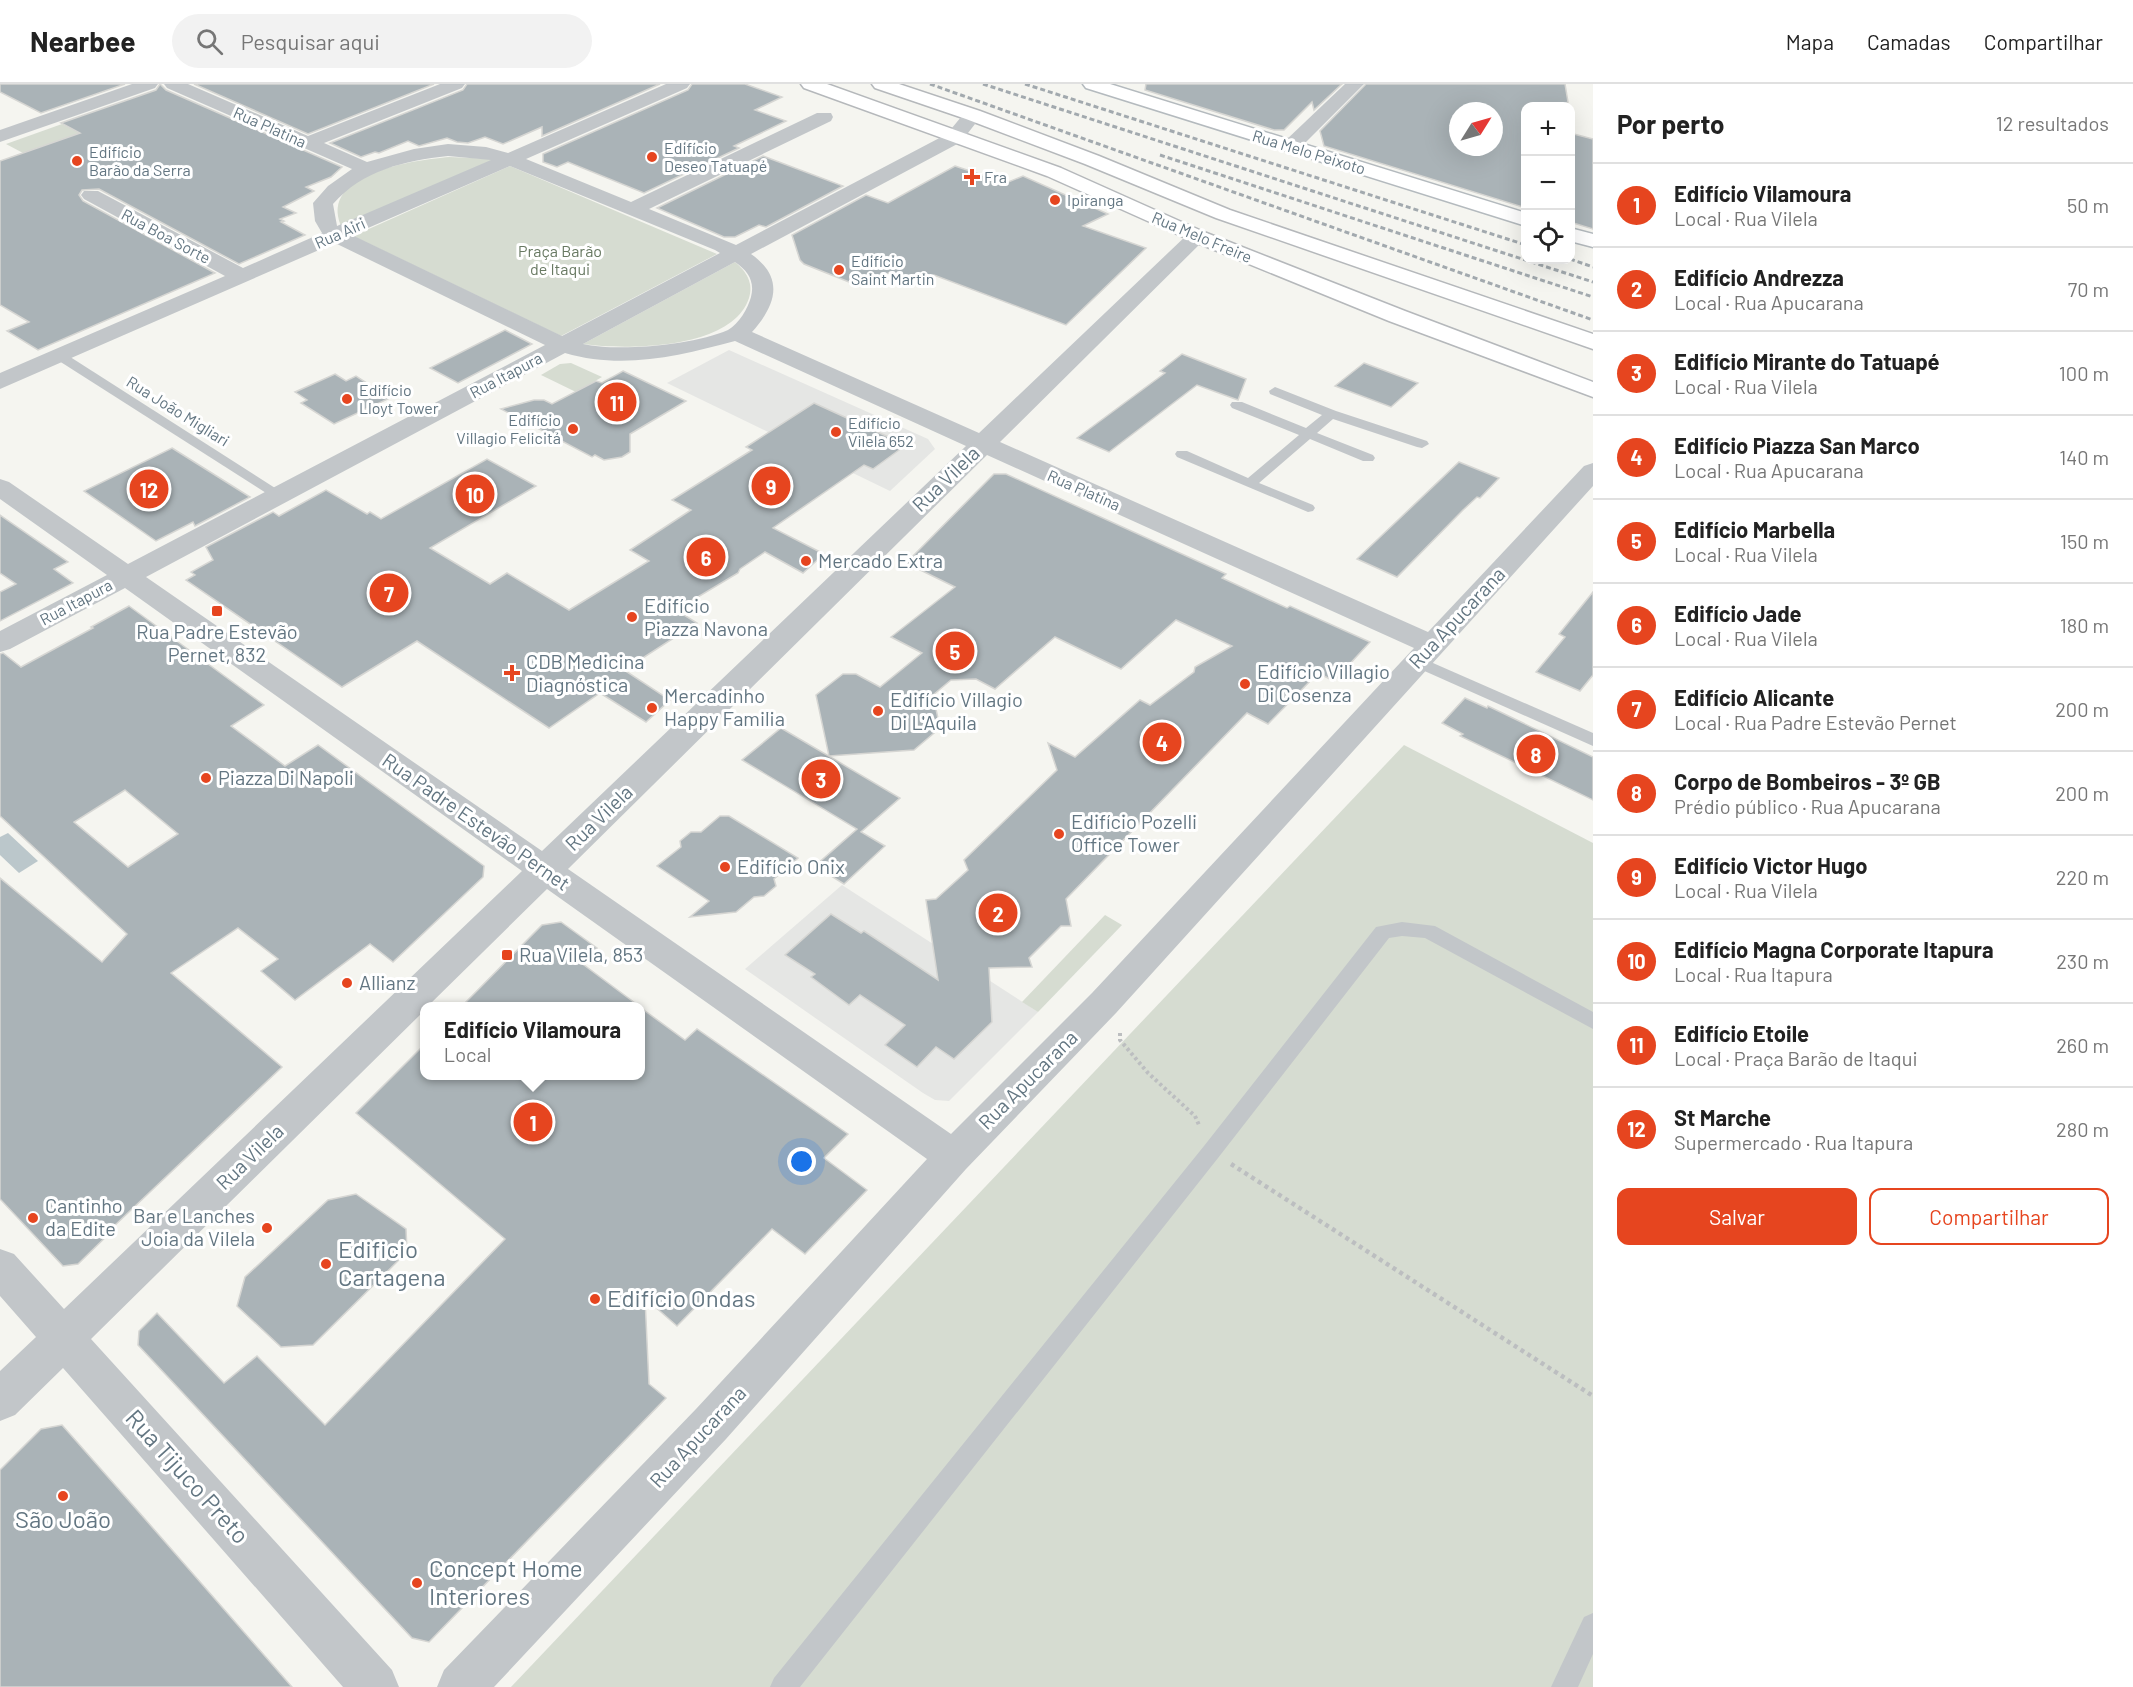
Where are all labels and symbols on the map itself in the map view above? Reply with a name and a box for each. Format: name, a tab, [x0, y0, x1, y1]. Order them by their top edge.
street label: Rua Platina	[231, 102, 310, 151]
north arrow	[1449, 102, 1503, 156]
street label: Rua Melo Peixoto	[1250, 125, 1368, 178]
place label: Edifício Deseo Tatuapé	[664, 138, 767, 175]
place label: Edifício Barão da Serra	[89, 142, 191, 179]
marker: Edifício Deseo Tatuapé	[645, 150, 659, 164]
marker: Edifício Barão da Serra	[70, 154, 84, 168]
place label: Fra	[984, 167, 1007, 186]
marker: Fra	[965, 170, 979, 184]
place label: Ipiranga	[1067, 190, 1123, 209]
marker: Ipiranga	[1048, 193, 1062, 207]
street label: Rua Boa Sorte	[118, 204, 214, 267]
street label: Rua Melo Freire	[1149, 207, 1255, 266]
street label: Rua Airi	[312, 213, 368, 252]
park label: Praça Barão de Itaqui	[518, 241, 602, 278]
place label: Edifício Saint Martin	[851, 251, 934, 288]
marker: Edifício Saint Martin	[832, 263, 846, 277]
street label: Rua Itapura	[466, 348, 545, 402]
street label: Rua João Migliari	[123, 371, 233, 450]
place label: Edifício Lloyt Tower	[359, 380, 439, 417]
pin: 11	[598, 380, 636, 424]
marker: Edifício Lloyt Tower	[340, 392, 354, 406]
place label: Edifício Villagio Felicitá	[456, 410, 561, 447]
place label: Edifício Vilela 652	[848, 413, 914, 450]
marker: Edifício Villagio Felicitá	[566, 422, 580, 436]
marker: Edifício Vilela 652	[829, 425, 843, 439]
street label: Rua Vilela	[907, 440, 984, 516]
pin: 9	[752, 464, 790, 508]
street label: Rua Platina	[1045, 465, 1124, 514]
pin: 12	[130, 466, 168, 512]
pin: 10	[456, 472, 494, 516]
pin: 6	[686, 534, 726, 580]
place label: Mercado Extra	[818, 548, 943, 572]
marker: Mercado Extra	[799, 554, 813, 568]
street label: Rua Apucarana	[1403, 562, 1509, 673]
pin: 7	[370, 570, 408, 616]
street label: Rua Itapura	[36, 575, 115, 629]
place label: Edifício Piazza Navona	[644, 593, 768, 640]
marker: Rua Padre Estevão Pernet, 832	[210, 604, 224, 618]
marker: Edifício Piazza Navona	[625, 610, 639, 624]
place label: Rua Padre Estevão Pernet, 832	[136, 619, 298, 666]
pin: 5	[936, 628, 974, 674]
place label: CDB Medicina Diagnóstica	[526, 649, 645, 696]
place label: Edifício Villagio Di Cosenza	[1257, 659, 1390, 706]
marker: CDB Medicina Diagnóstica	[503, 664, 521, 682]
marker: Edifício Villagio Di Cosenza	[1238, 677, 1252, 691]
place label: Mercadinho Happy Familia	[664, 683, 785, 730]
place label: Edifício Villagio Di L'Aquila	[890, 687, 1023, 734]
marker: Mercadinho Happy Familia	[645, 701, 659, 715]
marker: Edifício Villagio Di L'Aquila	[871, 704, 885, 718]
pin: 4	[1142, 720, 1182, 764]
pin: 8	[1516, 732, 1556, 776]
street label: Rua Padre Estevão Pernet	[378, 747, 575, 895]
pin: 3	[802, 756, 840, 802]
place label: Piazza Di Napoli	[218, 765, 354, 789]
marker: Piazza Di Napoli	[199, 771, 213, 785]
street label: Rua Vilela	[560, 779, 637, 855]
place label: Edifício Pozelli Office Tower	[1071, 809, 1197, 856]
marker: Edifício Pozelli Office Tower	[1052, 827, 1066, 841]
place label: Edifício Onix	[737, 854, 845, 878]
marker: Edifício Onix	[718, 860, 732, 874]
pin: 2	[978, 890, 1018, 936]
place label: Rua Vilela, 853	[519, 942, 643, 966]
marker: Rua Vilela, 853	[500, 948, 514, 962]
place label: Allianz	[359, 970, 415, 994]
marker: Allianz	[340, 976, 354, 990]
street label: Rua Apucarana	[973, 1025, 1082, 1134]
pin: 1	[514, 1100, 552, 1144]
street label: Rua Vilela	[211, 1118, 288, 1194]
your location	[787, 1147, 816, 1176]
place label: Cantinho da Edite	[45, 1193, 123, 1240]
place label: Bar e Lanches Joia da Vilela	[133, 1203, 255, 1250]
marker: Cantinho da Edite	[26, 1211, 40, 1225]
marker: Bar e Lanches Joia da Vilela	[260, 1221, 274, 1235]
place label: Edificio Cartagena	[338, 1234, 446, 1291]
marker: Edificio Cartagena	[319, 1257, 333, 1271]
place label: Edifício Ondas	[607, 1283, 755, 1312]
marker: Edifício Ondas	[588, 1292, 602, 1306]
street label: Rua Apucarana	[644, 1381, 750, 1492]
street label: Rua Tijuco Preto	[120, 1403, 256, 1549]
marker: São João	[56, 1489, 70, 1503]
place label: São João	[15, 1504, 111, 1533]
place label: Concept Home Interiores	[429, 1553, 583, 1610]
marker: Concept Home Interiores	[410, 1576, 424, 1590]

